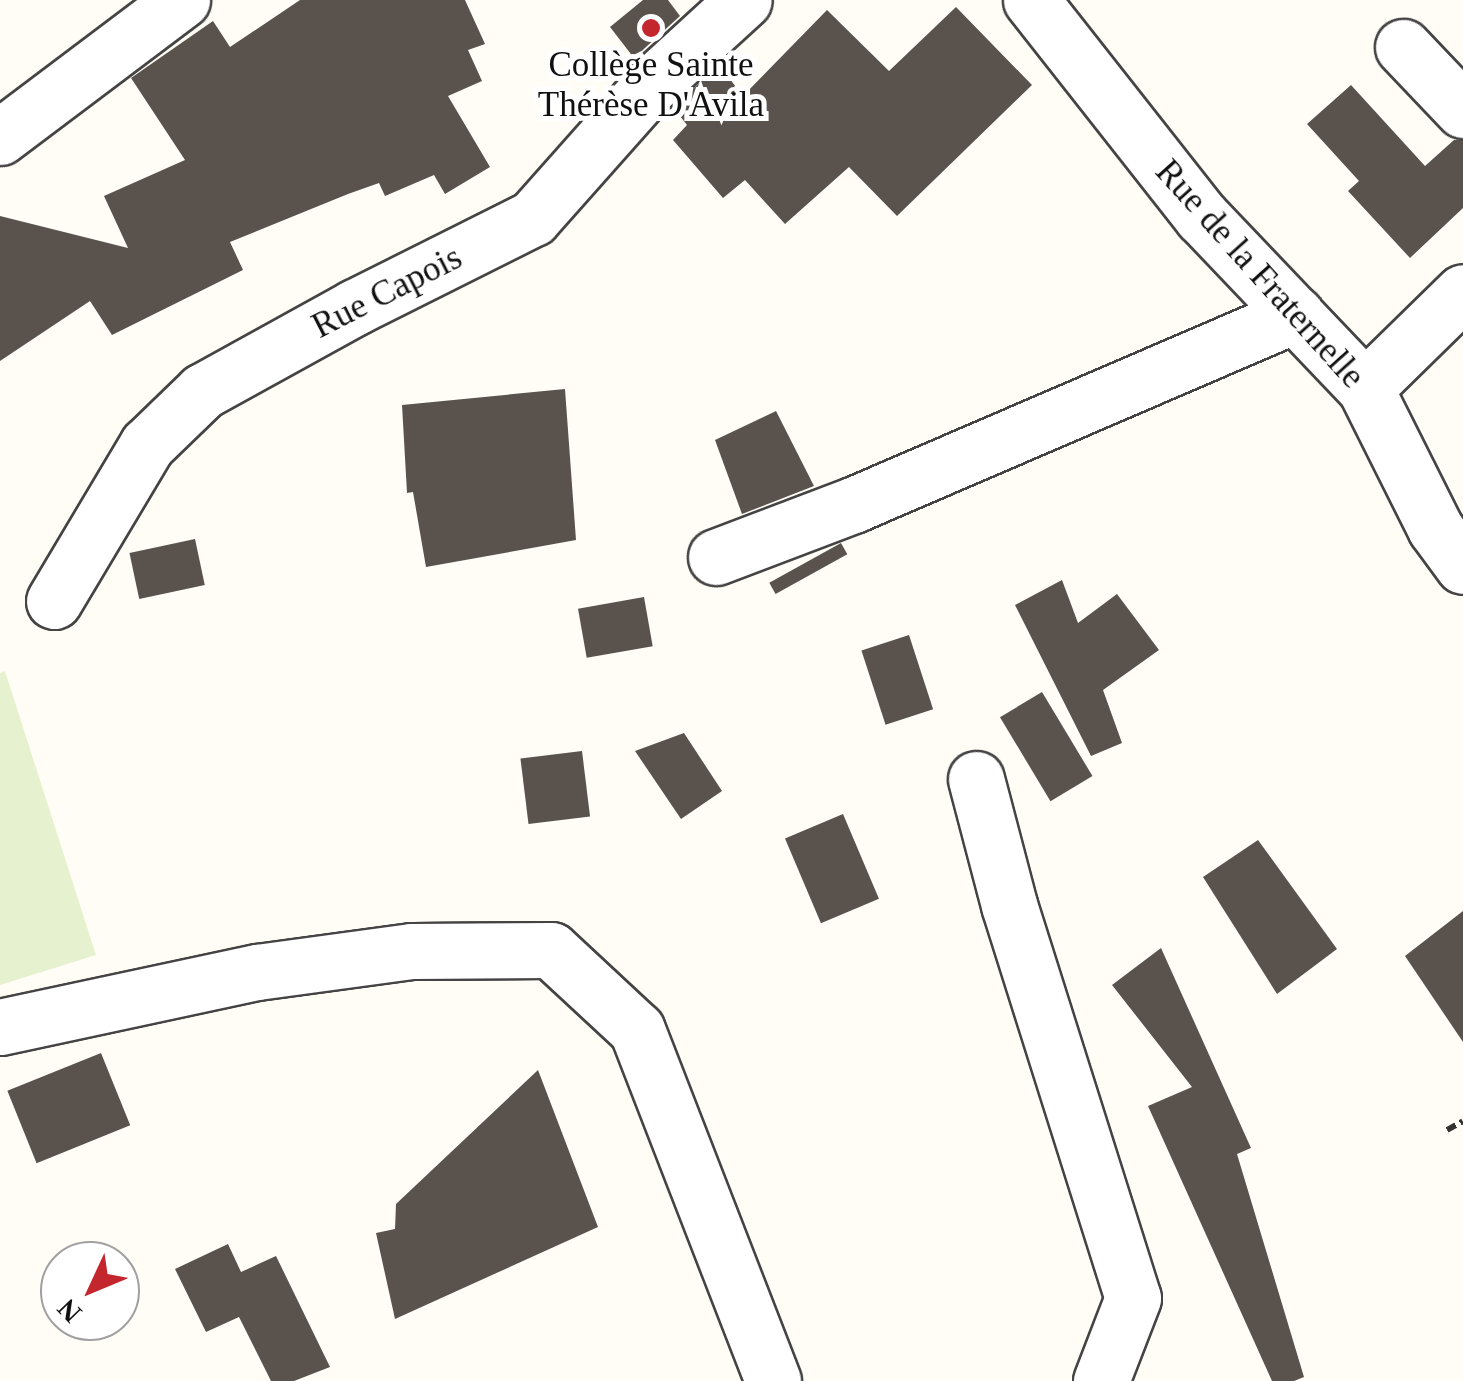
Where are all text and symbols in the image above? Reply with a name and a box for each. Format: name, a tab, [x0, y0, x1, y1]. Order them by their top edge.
marker: Collège Sainte Thérèse D'Avila	[640, 17, 662, 39]
place label: Collège Sainte Thérèse D'Avila	[538, 44, 764, 126]
street label: Rue de la Fraternelle	[1147, 151, 1373, 397]
street label: Rue Capois	[305, 236, 469, 348]
north arrow	[40, 1241, 140, 1341]
text: N	[51, 1293, 88, 1329]

